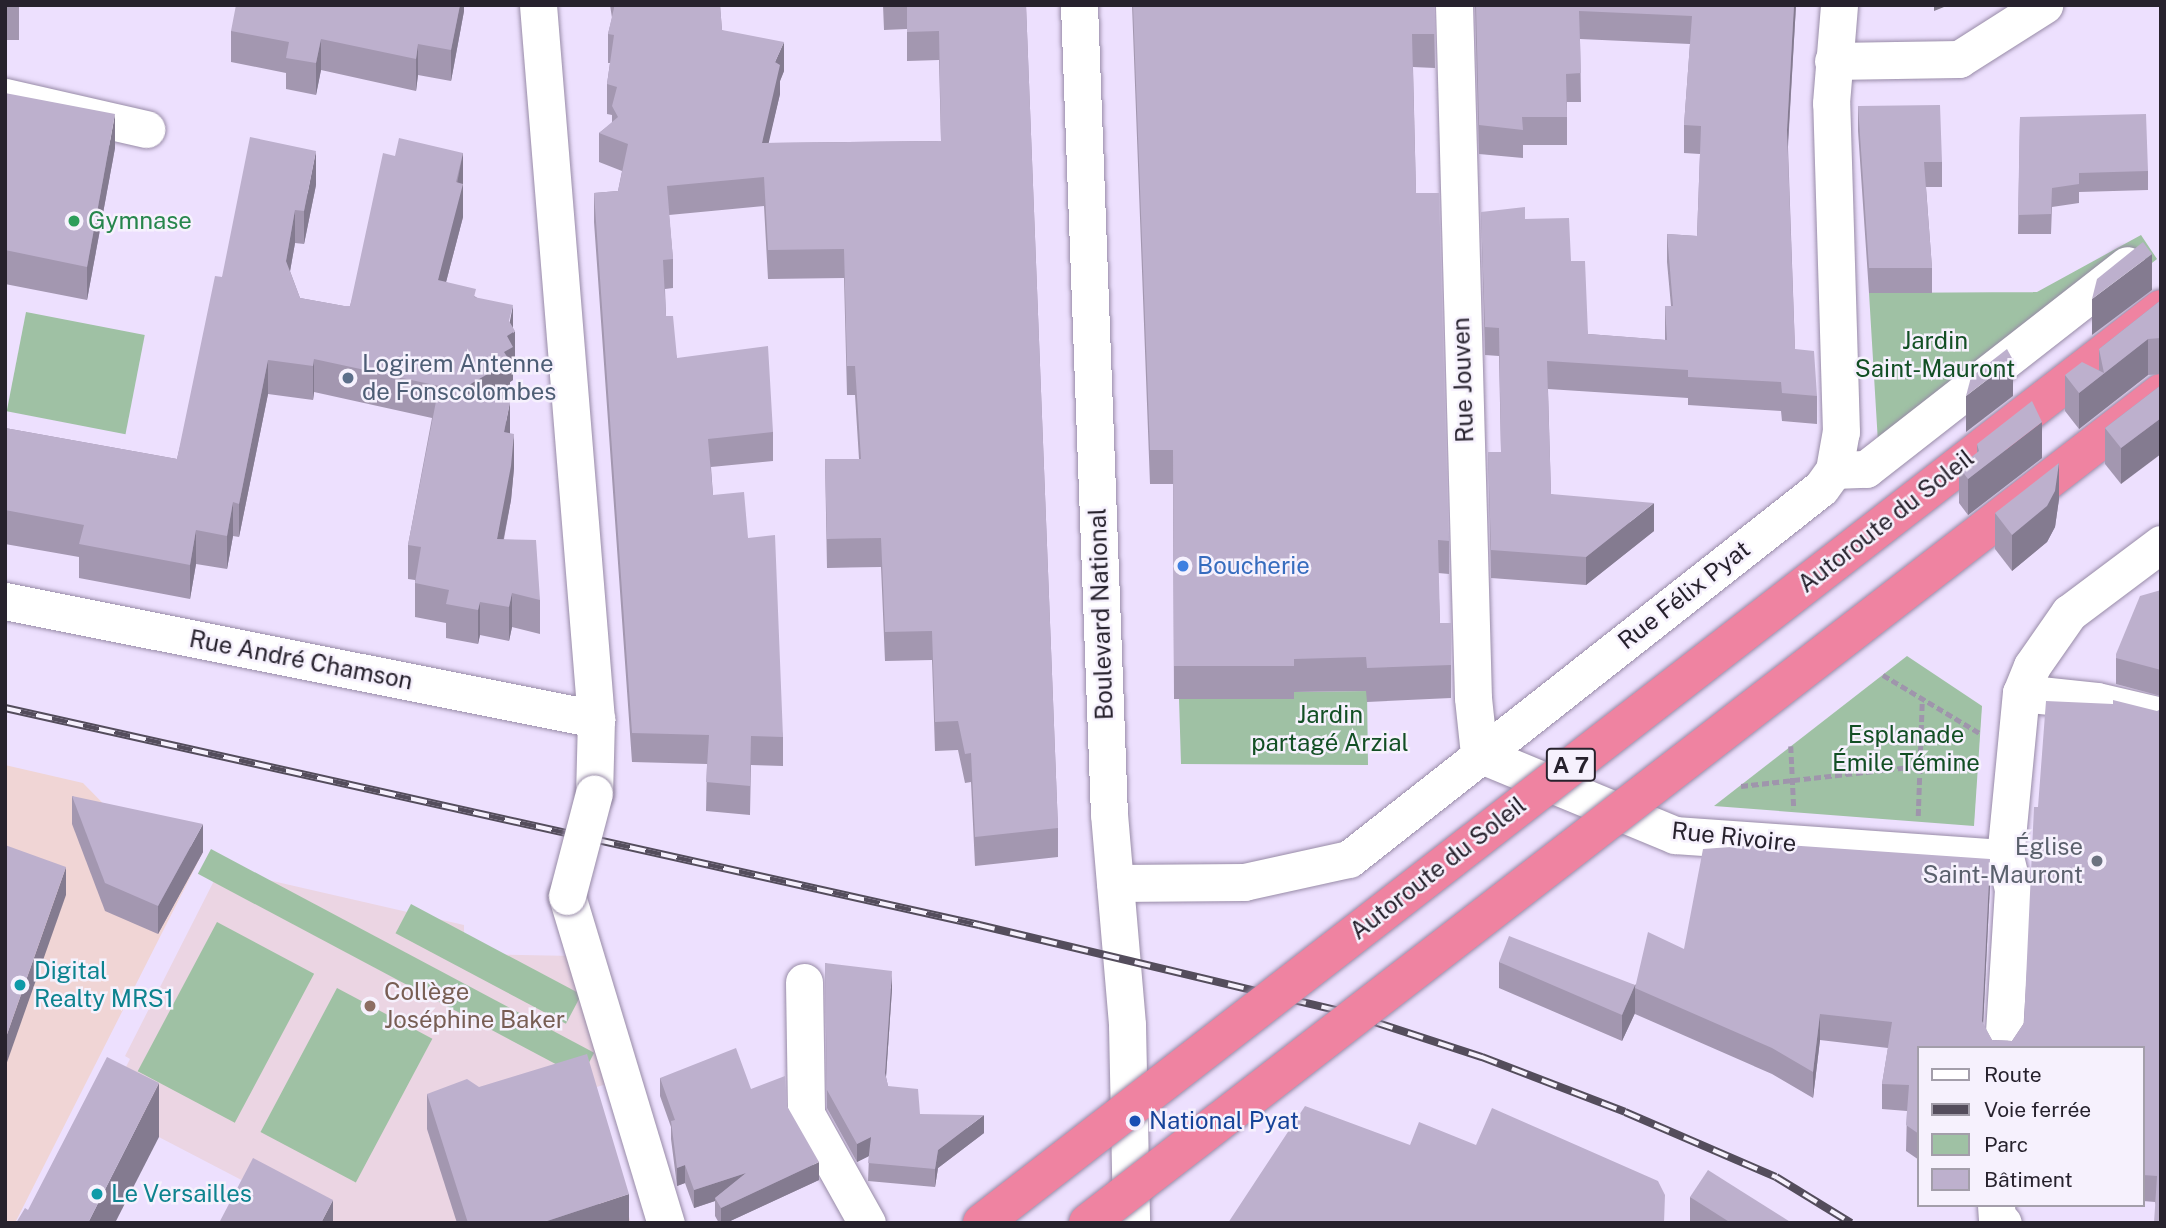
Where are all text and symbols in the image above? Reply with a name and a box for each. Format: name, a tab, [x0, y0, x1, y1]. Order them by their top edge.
place label: Gymnase	[88, 207, 192, 235]
marker: Gymnase	[66, 213, 82, 229]
street label: Rue Jouven	[1446, 317, 1480, 443]
park label: Jardin Saint-Mauront	[1855, 327, 2015, 383]
place label: Logirem Antenne de Fonscolombes	[362, 350, 557, 406]
marker: Logirem Antenne de Fonscolombes	[340, 370, 356, 386]
street label: Autoroute du Soleil	[1792, 443, 1980, 599]
street label: Boulevard National	[1083, 507, 1119, 721]
street label: Rue Félix Pyat	[1612, 534, 1756, 656]
place label: Boucherie	[1197, 552, 1310, 580]
marker: Boucherie	[1175, 558, 1191, 574]
street label: Rue André Chamson	[187, 624, 415, 696]
park label: Jardin partagé Arzial	[1251, 701, 1409, 757]
park label: Esplanade Émile Témine	[1832, 721, 1980, 777]
road number: A 7	[1545, 746, 1597, 785]
street label: Autoroute du Soleil	[1344, 790, 1532, 946]
street label: Rue Rivoire	[1670, 816, 1798, 858]
place label: Église Saint-Mauront	[1923, 833, 2083, 889]
marker: Église Saint-Mauront	[2089, 853, 2105, 869]
place label: Digital Realty MRS1	[34, 957, 174, 1013]
marker: Digital Realty MRS1	[12, 977, 28, 993]
place label: Collège Joséphine Baker	[384, 978, 565, 1034]
marker: Collège Joséphine Baker	[362, 998, 378, 1014]
legend	[1918, 1046, 2145, 1207]
text: Route	[1984, 1062, 2042, 1087]
text: Voie ferrée	[1984, 1097, 2091, 1122]
place label: National Pyat	[1149, 1107, 1299, 1135]
marker: National Pyat	[1127, 1113, 1143, 1129]
text: Parc	[1984, 1132, 2028, 1157]
text: Bâtiment	[1984, 1167, 2073, 1192]
place label: Le Versailles	[111, 1180, 253, 1208]
marker: Le Versailles	[89, 1186, 105, 1202]

